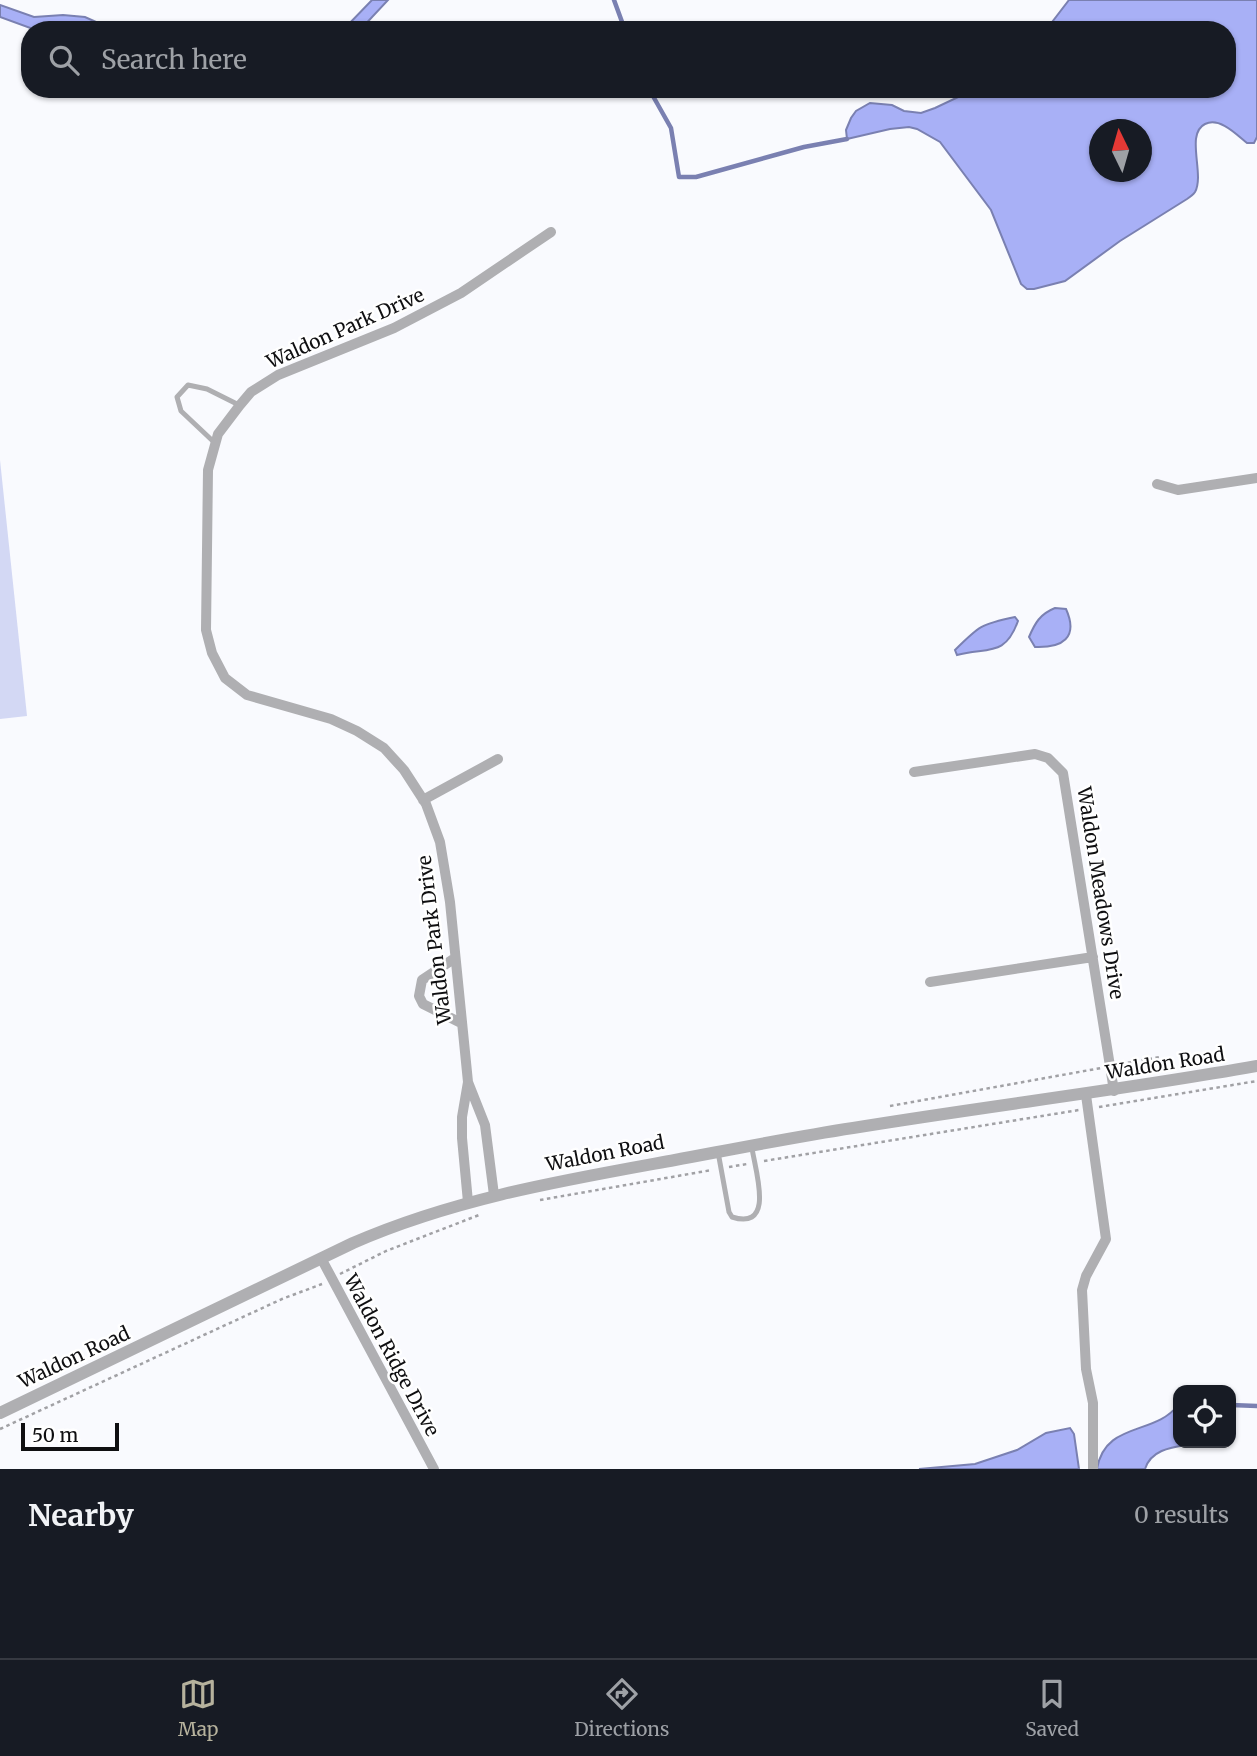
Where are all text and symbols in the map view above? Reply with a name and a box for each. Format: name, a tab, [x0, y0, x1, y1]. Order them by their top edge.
search box	[21, 21, 1236, 98]
icon: search	[45, 41, 83, 79]
text: Search here	[101, 43, 247, 76]
north arrow	[1089, 119, 1152, 182]
street label: Waldon Park Drive	[261, 282, 428, 374]
street label: Waldon Meadows Drive	[1072, 784, 1130, 1001]
street label: Waldon Park Drive	[412, 854, 456, 1027]
street label: Waldon Road	[1103, 1042, 1226, 1084]
street label: Waldon Road	[543, 1130, 666, 1176]
street label: Waldon Ridge Drive	[339, 1269, 445, 1440]
street label: Waldon Road	[14, 1321, 134, 1394]
map controls	[1173, 1385, 1236, 1448]
button: locate	[1173, 1385, 1236, 1448]
scale bar	[21, 1420, 119, 1452]
text: 50 m	[32, 1423, 78, 1447]
text: Nearby	[28, 1496, 134, 1534]
text: 0 results	[1134, 1500, 1229, 1529]
tab: Map	[178, 1675, 218, 1741]
tab: Directions	[574, 1675, 669, 1741]
tab: Saved	[1025, 1675, 1079, 1741]

